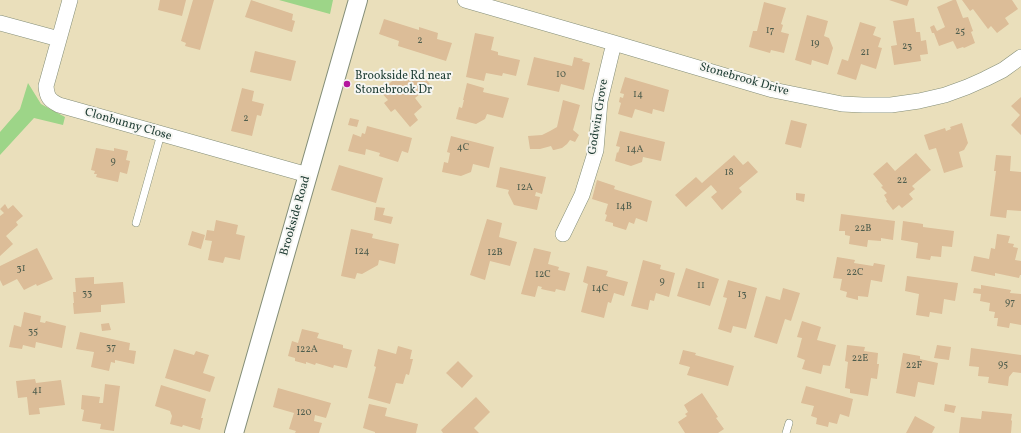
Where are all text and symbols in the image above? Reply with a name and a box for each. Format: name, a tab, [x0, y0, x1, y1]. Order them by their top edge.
house number: 17	[766, 25, 774, 37]
house number: 25	[955, 26, 965, 38]
house number: 2	[417, 35, 423, 47]
house number: 19	[810, 38, 820, 50]
house number: 23	[902, 41, 912, 53]
house number: 21	[860, 47, 870, 59]
street label: Stonebrook Drive	[698, 60, 790, 100]
house number: 10	[556, 69, 566, 81]
place label: Brookside Rd near Stonebrook Dr	[355, 70, 451, 98]
street label: Godwin Grove	[586, 78, 612, 156]
marker: Brookside Rd near Stonebrook Dr	[342, 79, 352, 89]
house number: 14	[633, 89, 643, 101]
street label: Clonbunny Close	[83, 106, 173, 144]
house number: 2	[243, 113, 249, 125]
house number: 4C	[457, 142, 469, 154]
house number: 14A	[627, 144, 643, 156]
house number: 9	[110, 156, 116, 168]
house number: 18	[725, 167, 733, 179]
street label: Brookside Road	[278, 174, 314, 258]
house number: 22	[897, 175, 907, 187]
house number: 12A	[517, 182, 533, 194]
house number: 14B	[616, 201, 632, 213]
house number: 22B	[855, 223, 871, 235]
house number: 124	[355, 246, 369, 258]
house number: 12B	[487, 247, 503, 259]
house number: 31	[16, 263, 26, 275]
house number: 22C	[846, 267, 864, 279]
house number: 12C	[535, 269, 551, 281]
house number: 9	[659, 276, 665, 288]
house number: 11	[697, 280, 705, 292]
house number: 14C	[592, 283, 608, 295]
house number: 33	[82, 288, 92, 300]
house number: 13	[737, 289, 747, 301]
house number: 97	[1005, 297, 1015, 309]
house number: 35	[28, 326, 38, 338]
house number: 37	[106, 342, 116, 354]
house number: 122A	[296, 344, 318, 356]
house number: 22E	[852, 353, 868, 365]
house number: 95	[998, 359, 1008, 371]
house number: 22F	[906, 360, 922, 372]
house number: 41	[32, 385, 42, 397]
house number: 120	[296, 407, 312, 419]

